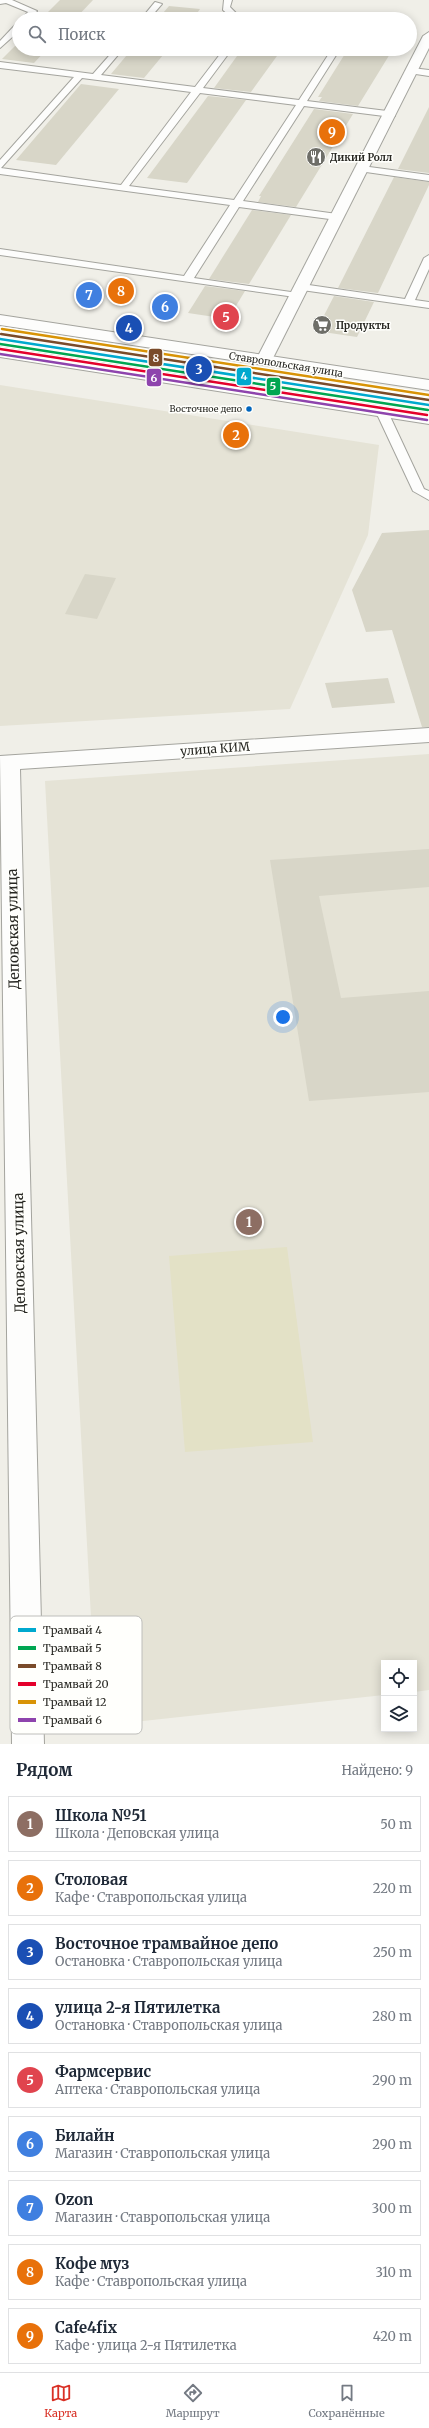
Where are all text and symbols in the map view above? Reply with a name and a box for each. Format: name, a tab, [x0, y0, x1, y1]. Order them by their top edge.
search box	[12, 12, 417, 56]
icon: search	[26, 23, 48, 45]
text: Поиск	[58, 25, 105, 44]
pin: 9	[319, 117, 345, 147]
restaurant icon: Дикий Ролл	[305, 146, 327, 168]
place label: Дикий Ролл	[330, 151, 392, 164]
pin: 8	[108, 276, 134, 306]
pin: 7	[76, 280, 102, 310]
pin: 6	[152, 292, 178, 322]
pin: 5	[213, 302, 239, 332]
pin: 4	[116, 313, 142, 343]
supermarket icon: Продукты	[311, 314, 333, 336]
place label: Продукты	[336, 319, 390, 332]
line badge: 8	[148, 348, 163, 367]
street label: Ставропольская улица	[228, 349, 345, 380]
text: 8	[153, 351, 160, 365]
pin: 3	[186, 354, 212, 384]
line badge: 4	[236, 367, 252, 386]
line badge: 6	[146, 368, 162, 387]
text: 4	[241, 369, 248, 383]
text: 6	[151, 371, 158, 385]
line badge: 5	[266, 377, 281, 396]
text: 5	[270, 379, 276, 393]
place label: Восточное депо	[170, 403, 242, 414]
marker: Восточное депо	[244, 404, 254, 414]
pin: 2	[223, 420, 249, 450]
street label: улица КИМ	[180, 739, 250, 758]
street label: Деповская улица	[3, 868, 23, 990]
your location	[273, 1007, 293, 1027]
street label: Деповская улица	[9, 1192, 29, 1314]
pin: 1	[236, 1207, 262, 1237]
legend	[10, 1616, 142, 1734]
text: Трамвай 4	[43, 1623, 102, 1637]
text: Трамвай 5	[43, 1641, 102, 1655]
text: Трамвай 8	[43, 1659, 102, 1673]
map controls	[381, 1660, 417, 1732]
button: locate	[381, 1660, 417, 1696]
text: Трамвай 20	[43, 1677, 109, 1691]
text: Трамвай 12	[43, 1695, 107, 1709]
button: layers	[381, 1696, 417, 1732]
text: Трамвай 6	[43, 1713, 102, 1727]
text: Рядом	[16, 1759, 72, 1781]
text: Найдено: 9	[342, 1762, 413, 1779]
text: Школа №51	[55, 1806, 146, 1825]
text: 1	[27, 1816, 33, 1833]
text: 50 m	[380, 1816, 412, 1833]
text: Школа · Деповская улица	[55, 1825, 219, 1842]
text: Столовая	[55, 1870, 128, 1889]
text: 2	[26, 1880, 34, 1897]
text: 220 m	[373, 1880, 412, 1897]
text: Кафе · Ставропольская улица	[55, 1889, 247, 1906]
text: Восточное трамвайное депо	[55, 1934, 278, 1953]
text: 3	[26, 1944, 34, 1961]
text: 250 m	[373, 1944, 412, 1961]
text: Остановка · Ставропольская улица	[55, 1953, 283, 1970]
text: улица 2-я Пятилетка	[55, 1998, 220, 2017]
text: 4	[26, 2008, 34, 2025]
text: 280 m	[372, 2008, 412, 2025]
text: Остановка · Ставропольская улица	[55, 2017, 283, 2034]
text: Фармсервис	[55, 2062, 151, 2081]
text: 5	[26, 2072, 34, 2089]
text: 290 m	[372, 2072, 412, 2089]
text: Аптека · Ставропольская улица	[55, 2081, 260, 2098]
text: Билайн	[55, 2126, 115, 2145]
text: 6	[26, 2136, 34, 2153]
text: 290 m	[372, 2136, 412, 2153]
text: Магазин · Ставропольская улица	[55, 2145, 270, 2162]
text: Ozon	[55, 2190, 93, 2209]
text: 7	[26, 2200, 34, 2217]
text: 300 m	[372, 2200, 412, 2217]
text: Магазин · Ставропольская улица	[55, 2209, 270, 2226]
text: Кофе муз	[55, 2254, 129, 2273]
text: 8	[26, 2264, 34, 2281]
text: 310 m	[375, 2264, 412, 2281]
text: Кафе · Ставропольская улица	[55, 2273, 247, 2290]
text: Cafe4fix	[55, 2318, 117, 2337]
text: 9	[26, 2328, 34, 2345]
text: 420 m	[373, 2328, 412, 2345]
text: Кафе · улица 2-я Пятилетка	[55, 2337, 237, 2354]
tab: Карта	[44, 2382, 77, 2420]
tab: Маршрут	[166, 2382, 220, 2420]
tab: Сохранённые	[308, 2382, 385, 2420]

